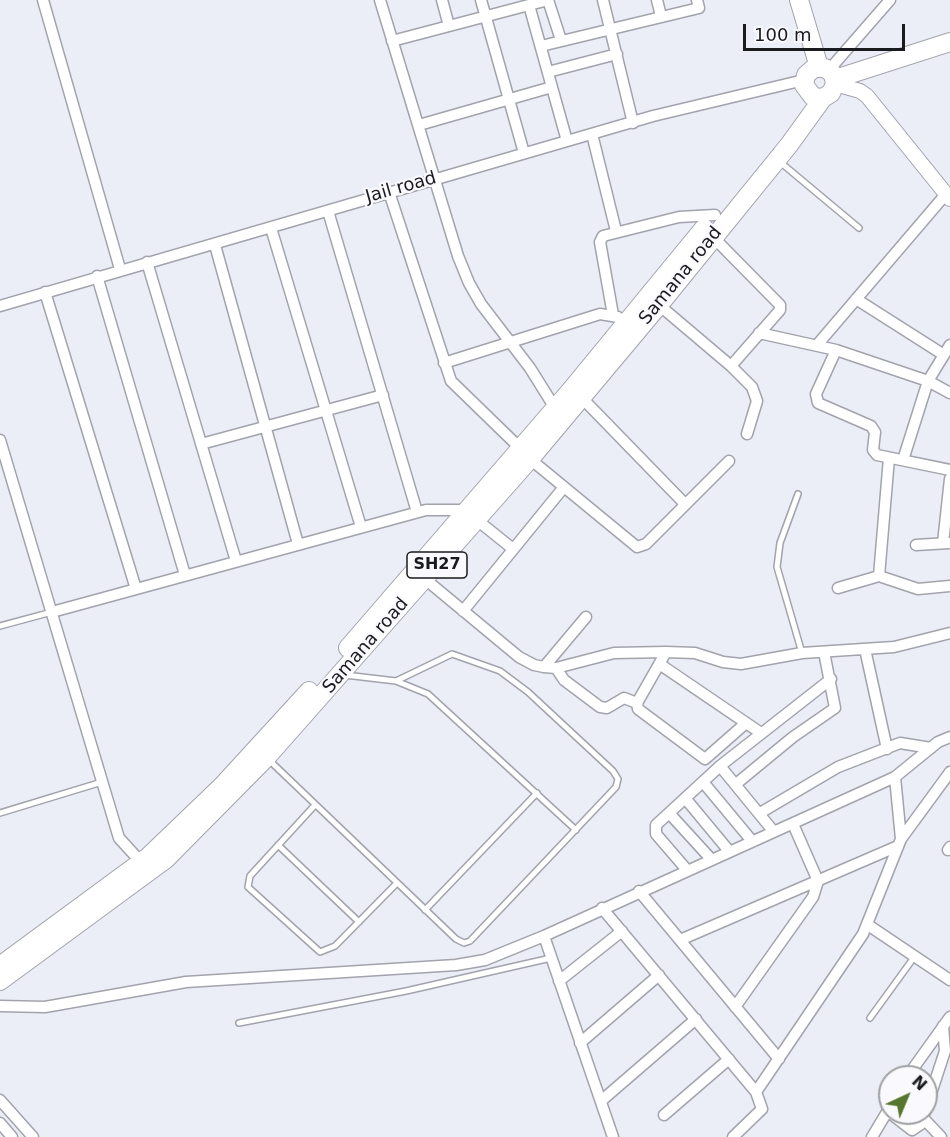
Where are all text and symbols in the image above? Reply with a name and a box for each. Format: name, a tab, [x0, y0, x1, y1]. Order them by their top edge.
scale bar	[746, 12, 908, 50]
text: 100 m	[754, 24, 812, 45]
street label: Jail road	[363, 168, 439, 208]
street label: Samana road	[635, 223, 727, 329]
road number: SH27	[407, 552, 467, 578]
street label: Samana road	[319, 594, 413, 698]
north arrow	[878, 1065, 938, 1125]
text: N	[908, 1072, 931, 1095]

